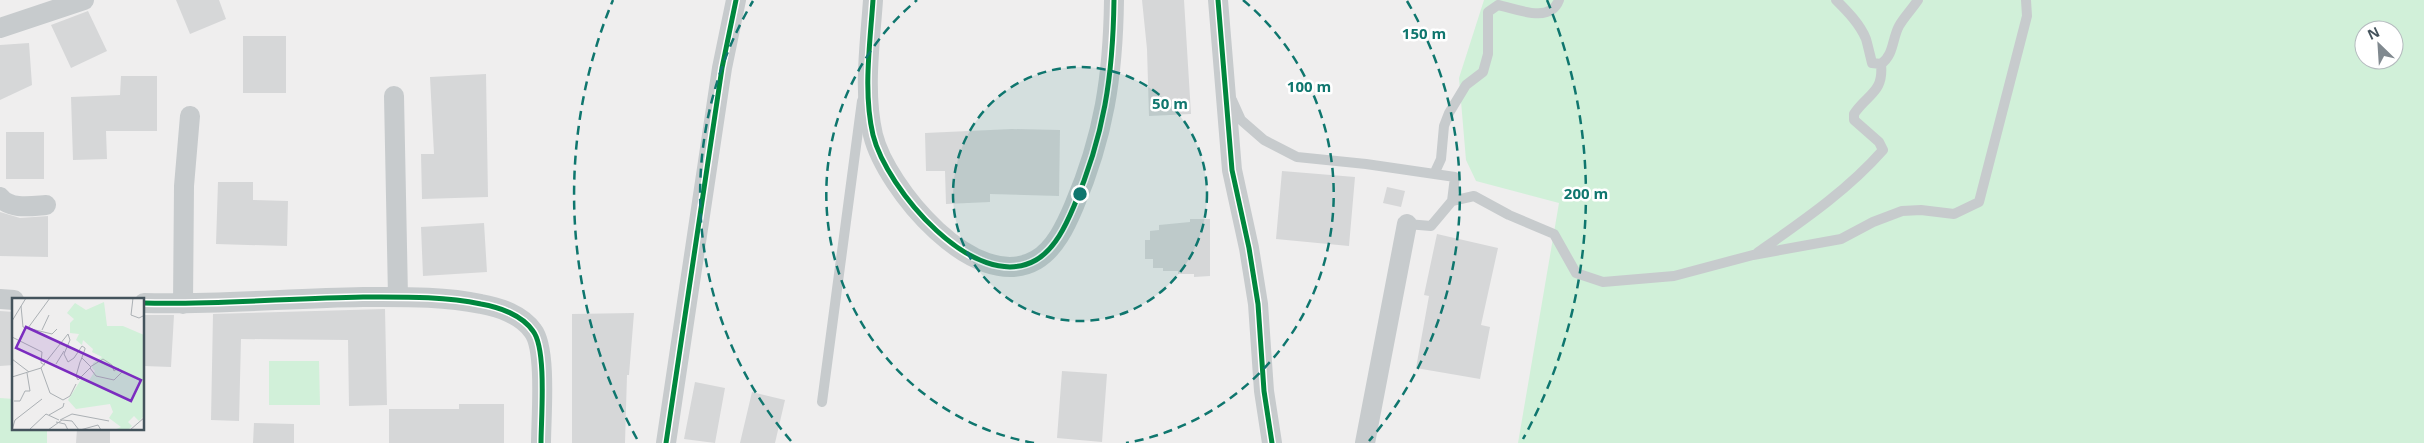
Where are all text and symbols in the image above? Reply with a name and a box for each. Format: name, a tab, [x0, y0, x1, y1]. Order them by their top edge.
north arrow	[2354, 20, 2404, 70]
text: N	[2364, 22, 2382, 44]
text: 150 m	[1402, 23, 1446, 43]
text: 100 m	[1287, 76, 1331, 96]
text: 50 m	[1152, 93, 1188, 113]
text: 200 m	[1564, 183, 1608, 203]
centre of rings	[1071, 185, 1089, 203]
inset map	[12, 298, 145, 430]

